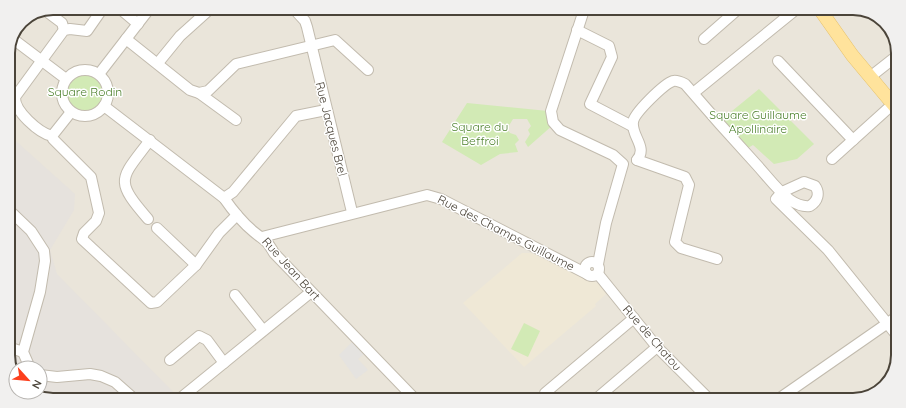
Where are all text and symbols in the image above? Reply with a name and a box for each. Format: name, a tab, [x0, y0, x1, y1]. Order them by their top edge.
street label: Rue Jacques Brel	[313, 80, 350, 178]
park label: Square Rodin	[48, 84, 122, 99]
park label: Square Guillaume Apollinaire	[709, 107, 807, 136]
park label: Square du Beffroi	[452, 119, 508, 148]
street label: Rue des Champs Guillaume	[435, 191, 577, 274]
street label: Rue Jean Bart	[259, 234, 324, 303]
street label: Rue de Chatou	[620, 302, 685, 374]
north arrow	[8, 360, 48, 400]
text: N	[29, 378, 45, 391]

